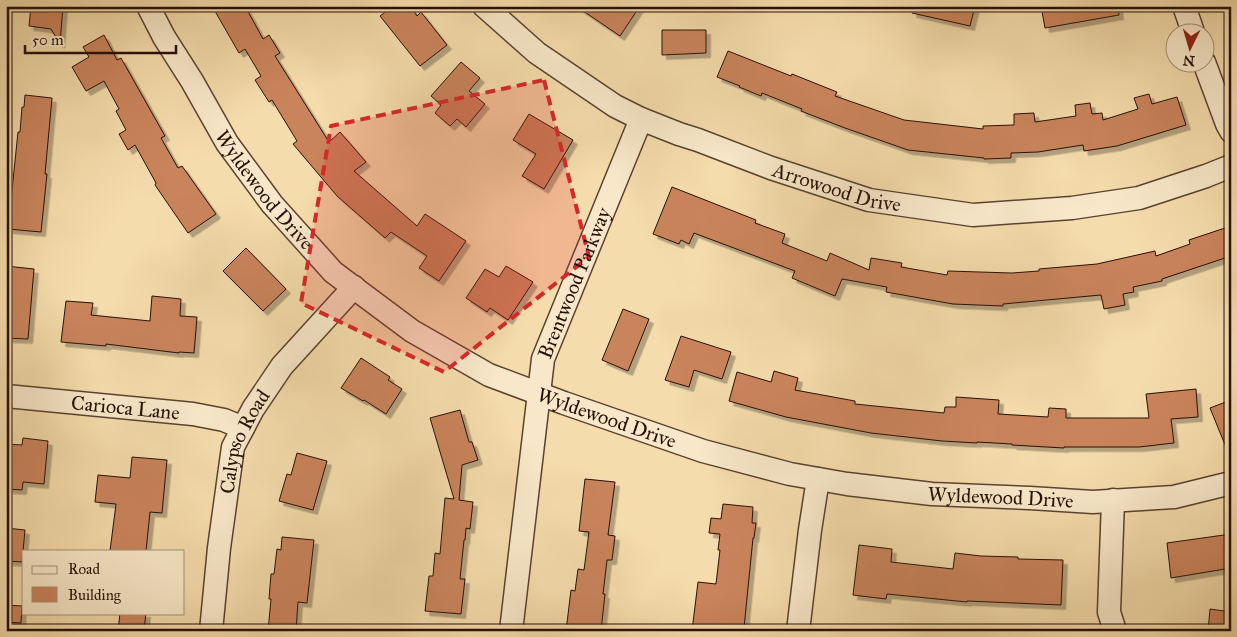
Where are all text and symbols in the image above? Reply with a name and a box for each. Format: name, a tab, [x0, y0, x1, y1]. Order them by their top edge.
scale bar	[25, 22, 176, 54]
north arrow	[1164, 22, 1214, 72]
text: 50 m	[32, 31, 64, 49]
text: N	[1182, 51, 1196, 69]
street label: Wyldewood Drive	[210, 126, 319, 254]
street label: Arrowood Drive	[769, 157, 902, 216]
street label: Brentwood Parkway	[532, 203, 616, 362]
street label: Wyldewood Drive	[534, 382, 680, 453]
street label: Calypso Road	[215, 385, 275, 495]
street label: Carioca Lane	[70, 390, 181, 425]
street label: Wyldewood Drive	[927, 482, 1074, 513]
legend	[22, 550, 185, 614]
text: Road	[68, 560, 100, 578]
text: Building	[68, 586, 122, 604]

